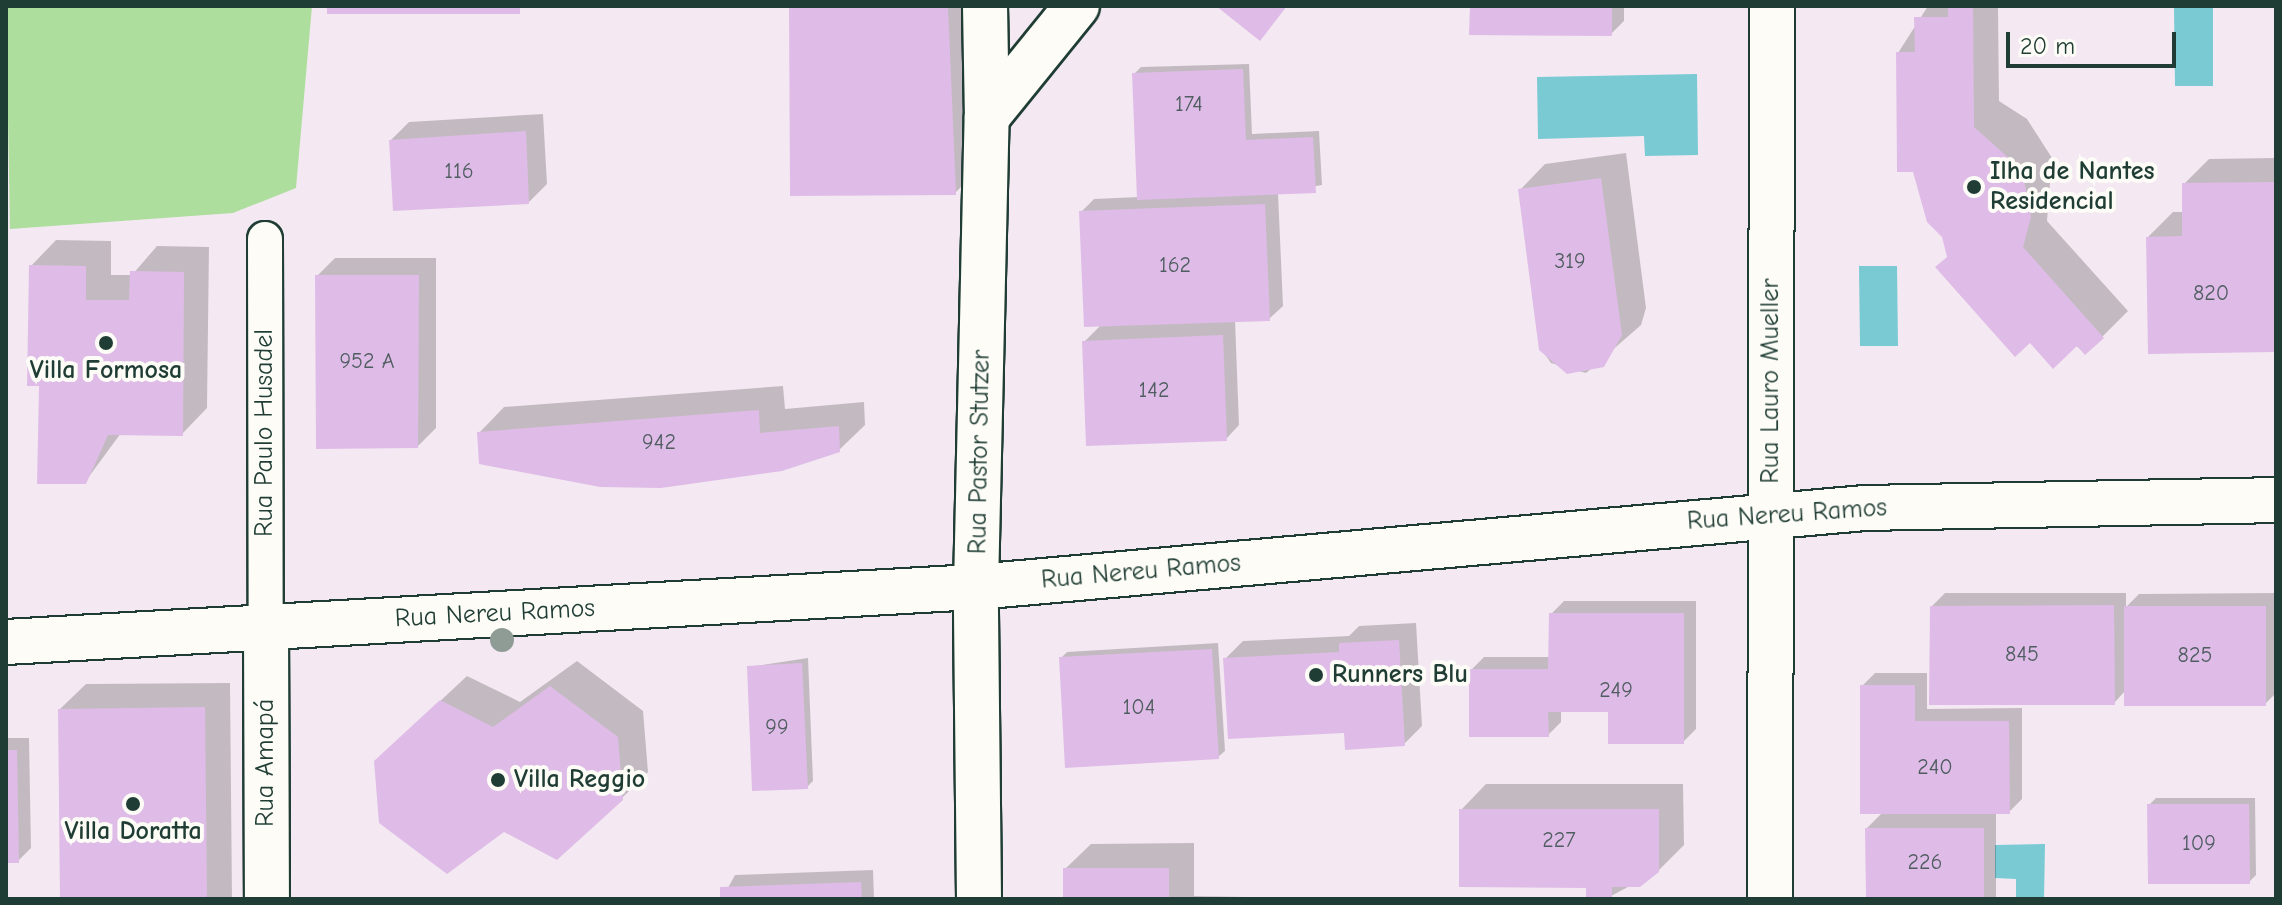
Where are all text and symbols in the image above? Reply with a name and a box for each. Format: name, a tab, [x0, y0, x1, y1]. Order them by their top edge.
scale bar	[2010, 16, 2180, 66]
text: 20 m	[2020, 32, 2075, 60]
house number: 174	[1175, 92, 1203, 118]
place label: Ilha de Nantes Residencial	[1990, 156, 2154, 218]
house number: 116	[444, 159, 474, 185]
marker: Ilha de Nantes Residencial	[1965, 178, 1983, 196]
house number: 319	[1554, 249, 1586, 275]
house number: 162	[1159, 253, 1191, 279]
street label: Rua Lauro Mueller	[1755, 278, 1787, 484]
house number: 820	[2193, 281, 2229, 307]
street label: Rua Paulo Husadel	[249, 329, 281, 537]
marker: Villa Formosa	[97, 334, 115, 352]
house number: 952 A	[339, 349, 395, 375]
street label: Rua Pastor Stutzer	[963, 349, 997, 555]
place label: Villa Formosa	[30, 355, 182, 387]
house number: 142	[1139, 378, 1169, 404]
house number: 942	[642, 430, 676, 456]
street label: Rua Nereu Ramos	[1686, 492, 1888, 538]
street label: Rua Nereu Ramos	[1040, 548, 1242, 596]
street label: Rua Nereu Ramos	[394, 593, 596, 635]
house number: 845	[2005, 642, 2039, 668]
house number: 825	[2178, 643, 2212, 669]
place label: Runners Blu	[1332, 659, 1468, 691]
marker: Runners Blu	[1307, 666, 1325, 684]
house number: 249	[1599, 678, 1633, 704]
house number: 104	[1123, 695, 1155, 721]
street label: Rua Amapá	[250, 699, 282, 827]
house number: 99	[765, 715, 789, 741]
house number: 240	[1917, 755, 1953, 781]
place label: Villa Reggio	[514, 764, 645, 796]
marker: Villa Reggio	[489, 771, 507, 789]
marker: Villa Doratta	[124, 795, 142, 813]
place label: Villa Doratta	[64, 816, 202, 848]
house number: 227	[1542, 828, 1576, 854]
house number: 109	[2182, 831, 2216, 857]
house number: 226	[1908, 850, 1942, 876]

